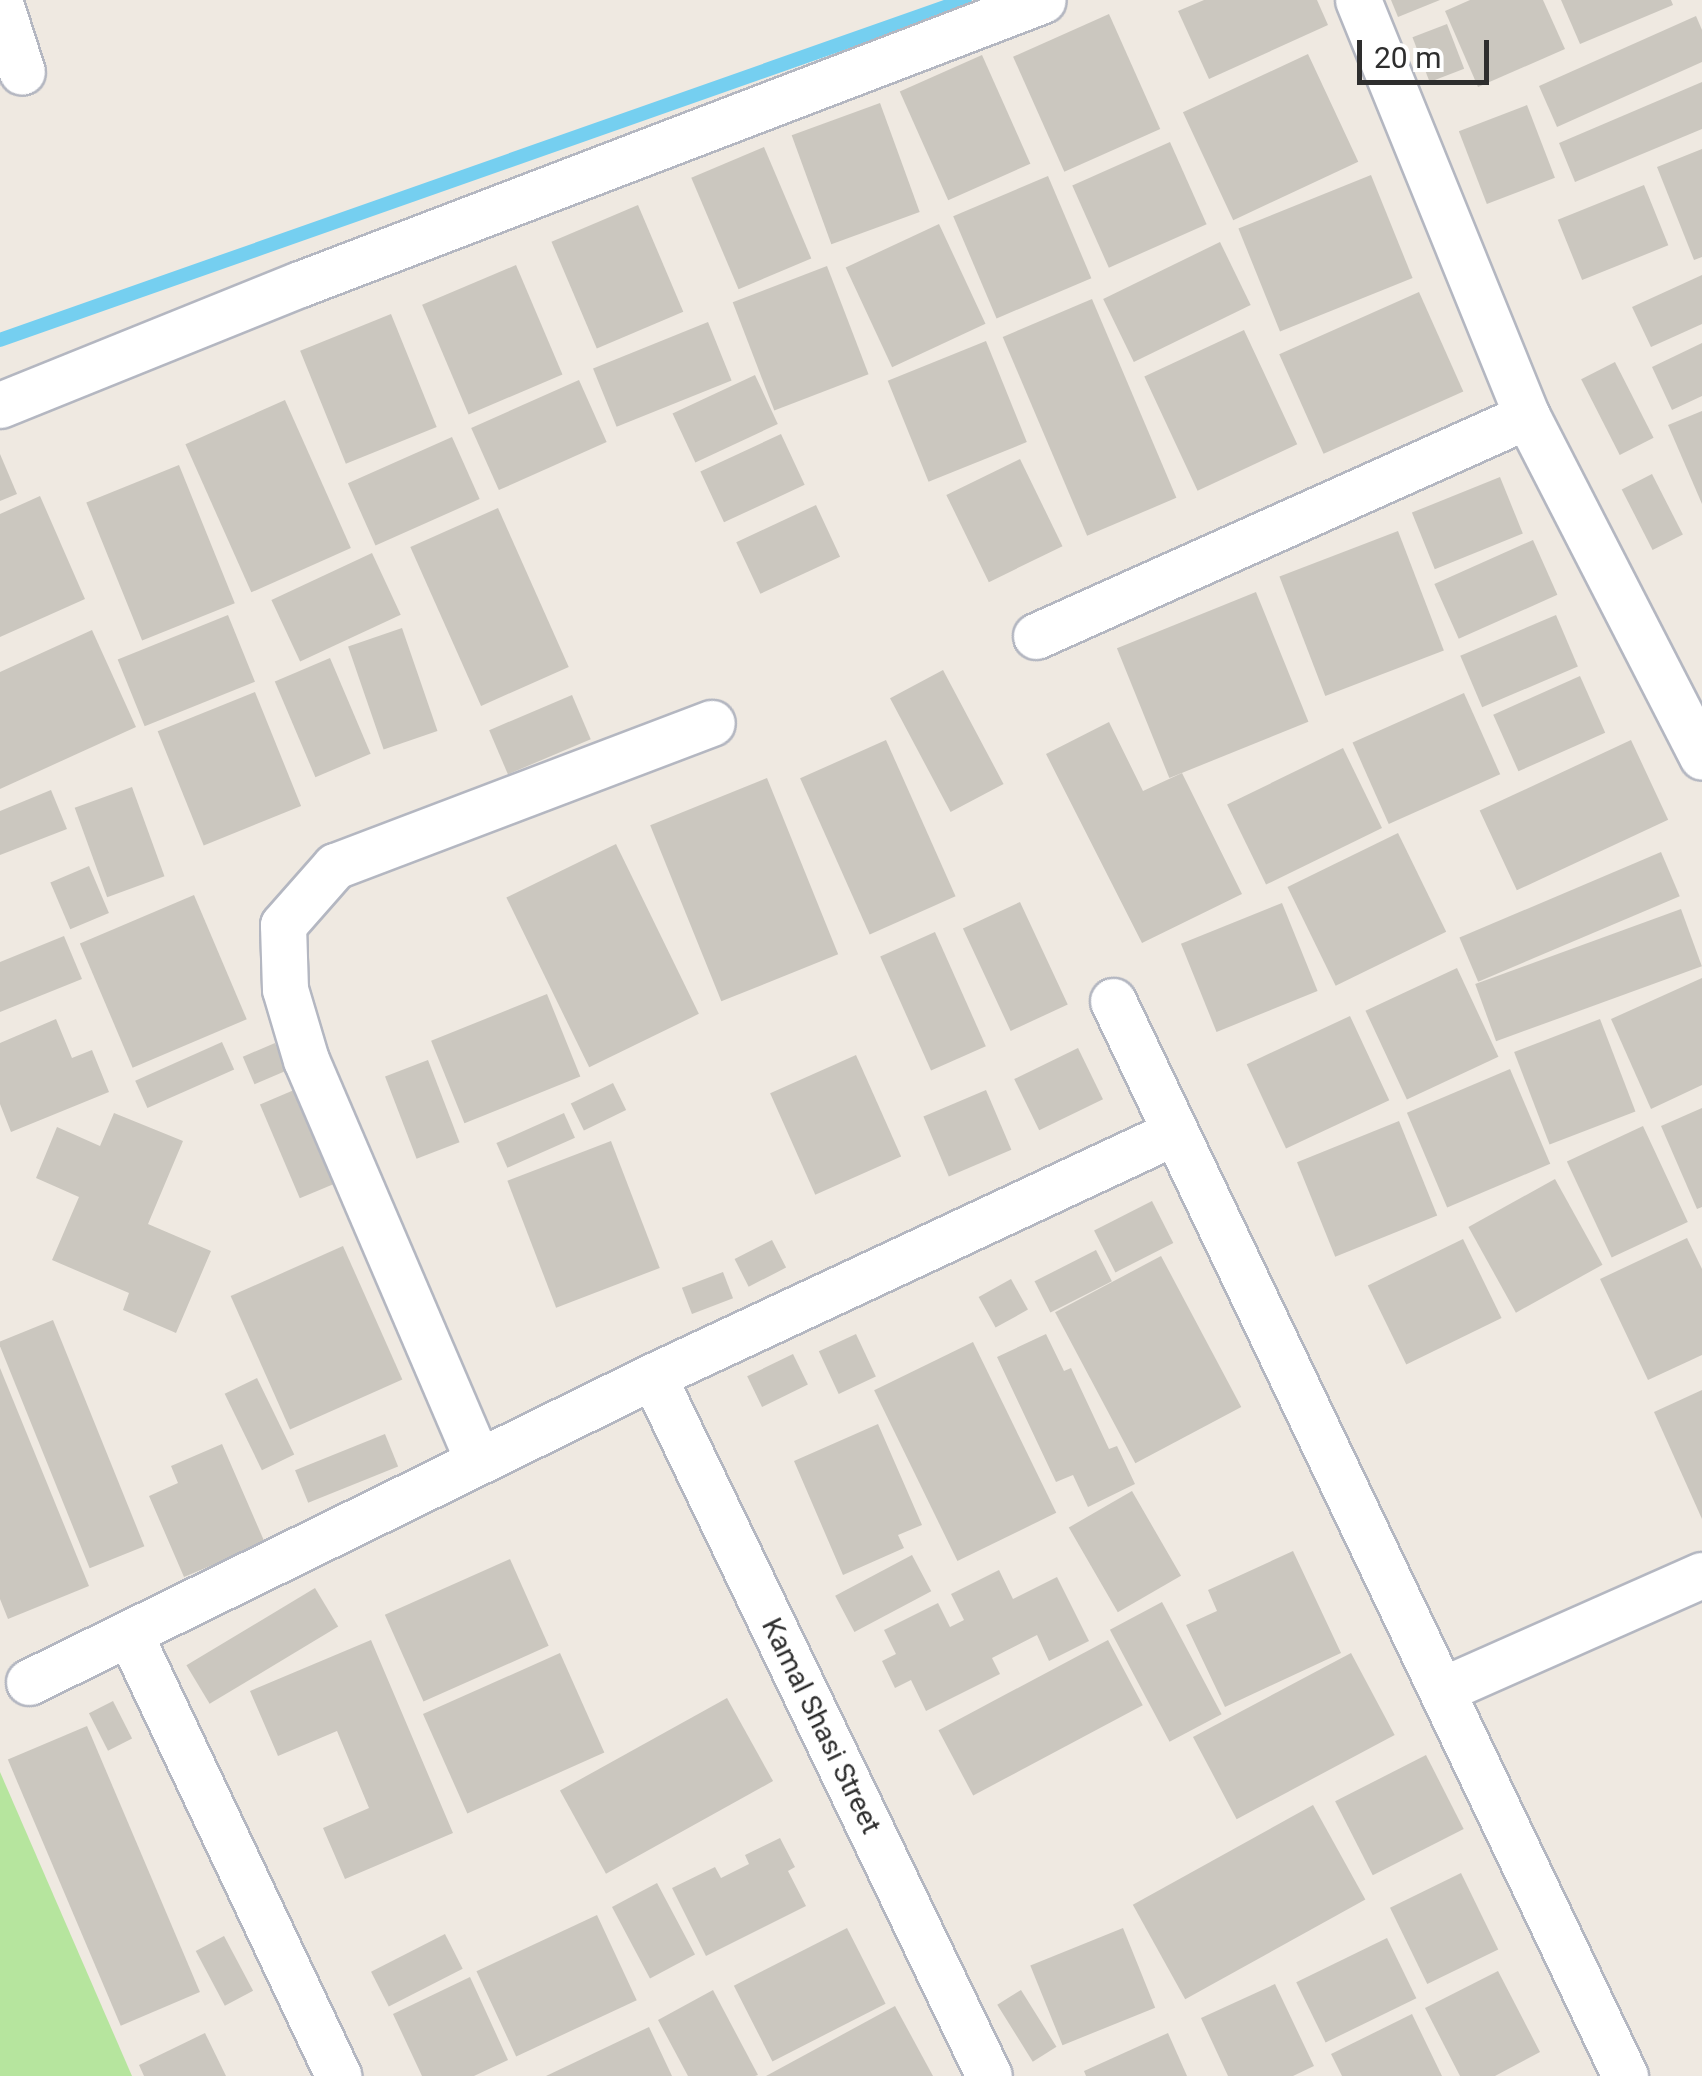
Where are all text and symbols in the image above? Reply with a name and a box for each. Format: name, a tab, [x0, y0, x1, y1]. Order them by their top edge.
scale bar	[1362, 20, 1494, 82]
text: 20 m	[1374, 40, 1441, 75]
street label: Kamal Shasi Street	[754, 1613, 888, 1839]

